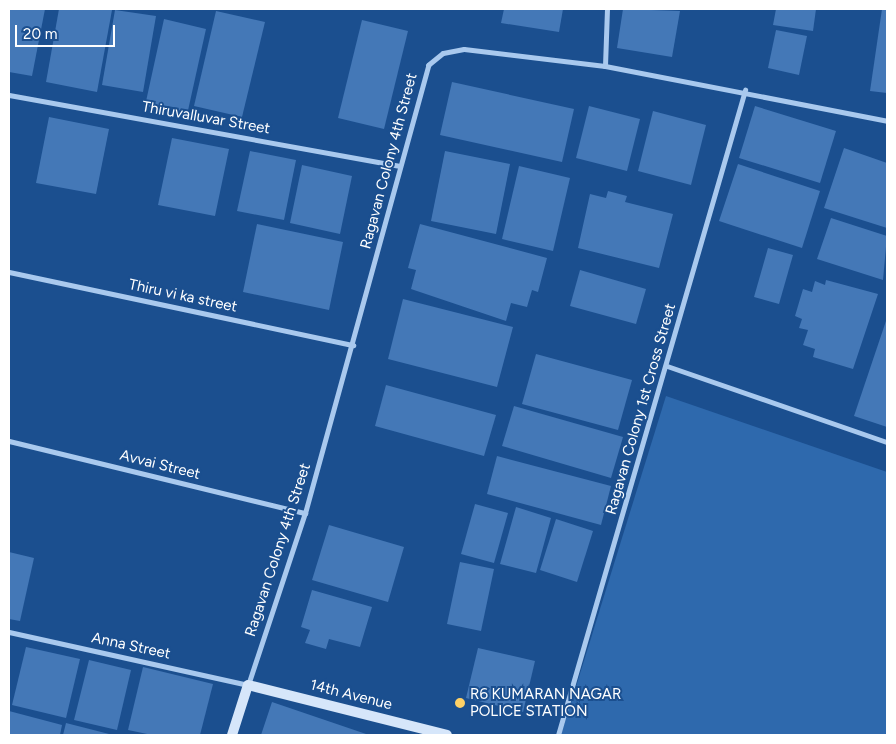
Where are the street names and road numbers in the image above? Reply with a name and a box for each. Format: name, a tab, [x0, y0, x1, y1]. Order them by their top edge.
street label: Ragavan Colony 4th Street	[357, 71, 421, 251]
street label: Thiruvalluvar Street	[140, 98, 272, 138]
street label: Thiru vi ka street	[127, 276, 239, 316]
street label: Ragavan Colony 1st Cross Street	[602, 301, 680, 517]
street label: Avvai Street	[118, 446, 202, 484]
street label: Ragavan Colony 4th Street	[241, 461, 315, 639]
street label: Anna Street	[90, 629, 172, 663]
street label: 14th Avenue	[308, 676, 394, 714]

